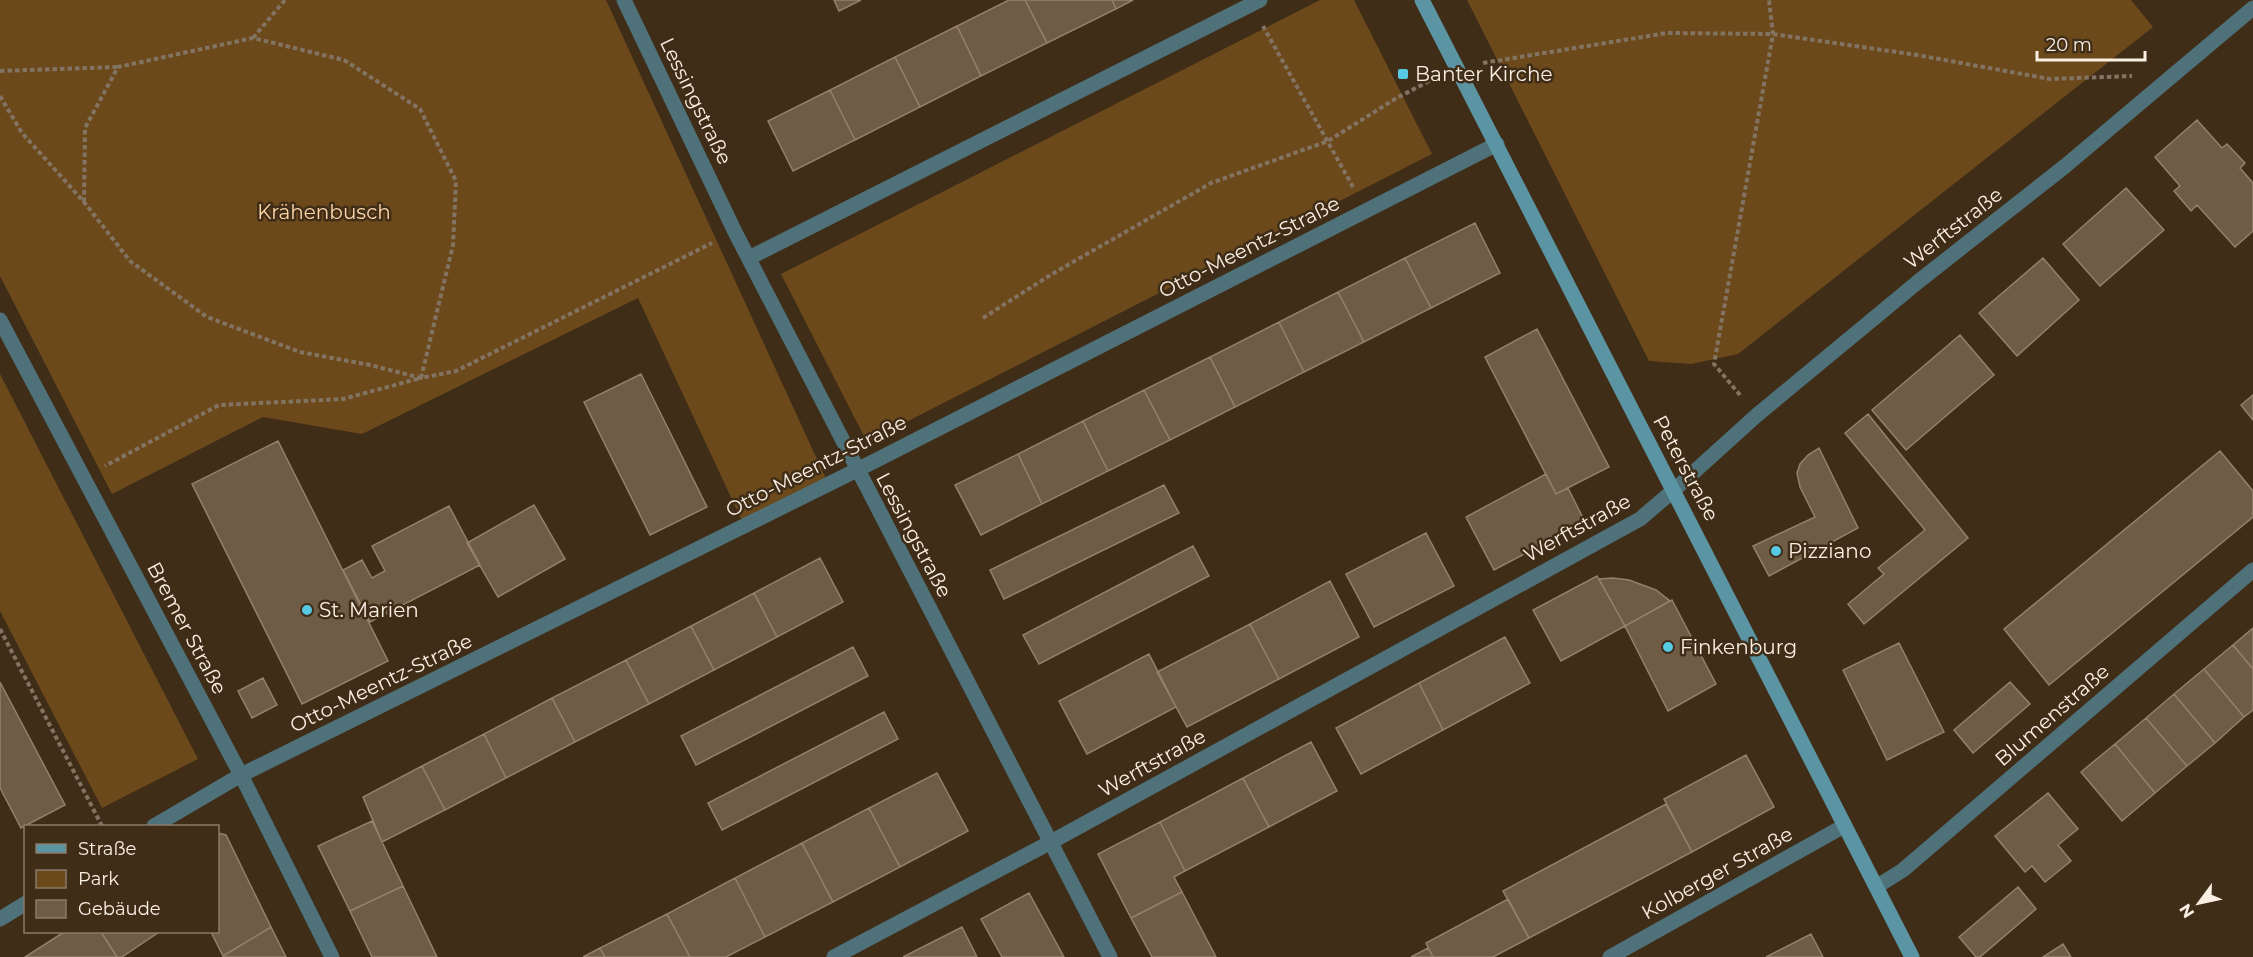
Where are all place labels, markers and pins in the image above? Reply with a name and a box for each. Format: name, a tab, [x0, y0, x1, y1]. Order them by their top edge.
place label: Banter Kirche	[1415, 62, 1553, 86]
marker: Banter Kirche	[1396, 67, 1410, 81]
place label: Pizziano	[1788, 539, 1871, 563]
marker: Pizziano	[1769, 544, 1783, 558]
place label: St. Marien	[319, 598, 419, 622]
marker: St. Marien	[300, 603, 314, 617]
place label: Finkenburg	[1680, 635, 1797, 659]
marker: Finkenburg	[1661, 640, 1675, 654]

